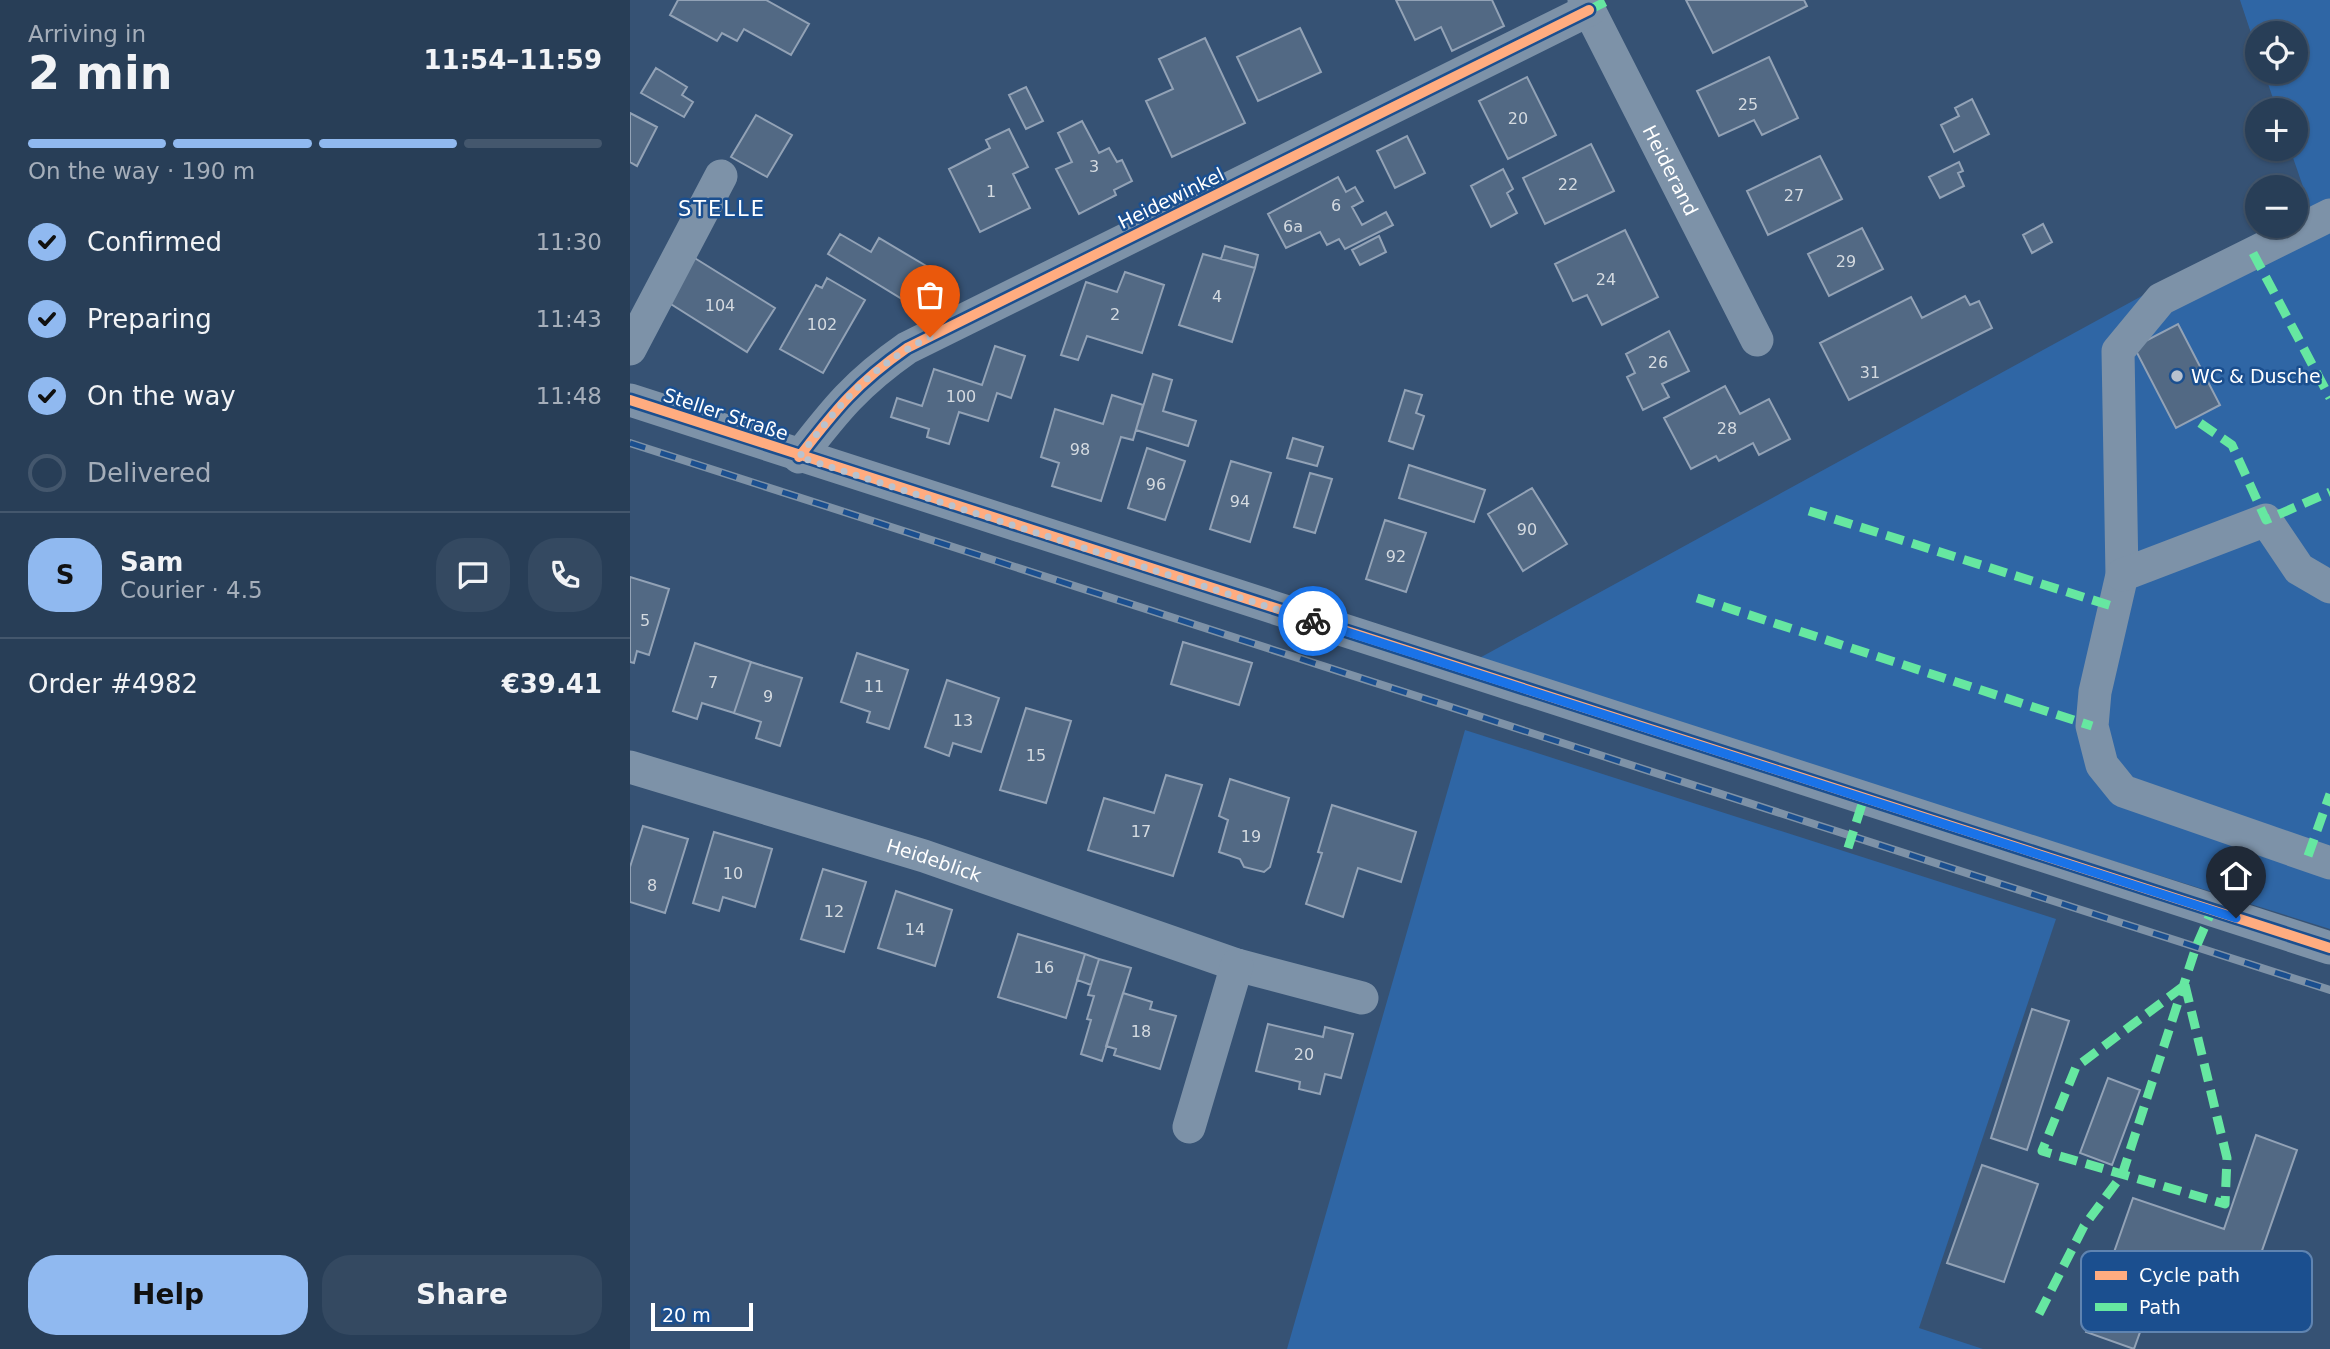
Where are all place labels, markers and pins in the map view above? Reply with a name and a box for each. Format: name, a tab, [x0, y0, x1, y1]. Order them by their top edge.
pin	[900, 265, 960, 337]
place label: WC & Dusche	[2191, 365, 2321, 387]
marker: WC & Dusche	[2169, 368, 2185, 384]
pin	[2206, 846, 2266, 918]

